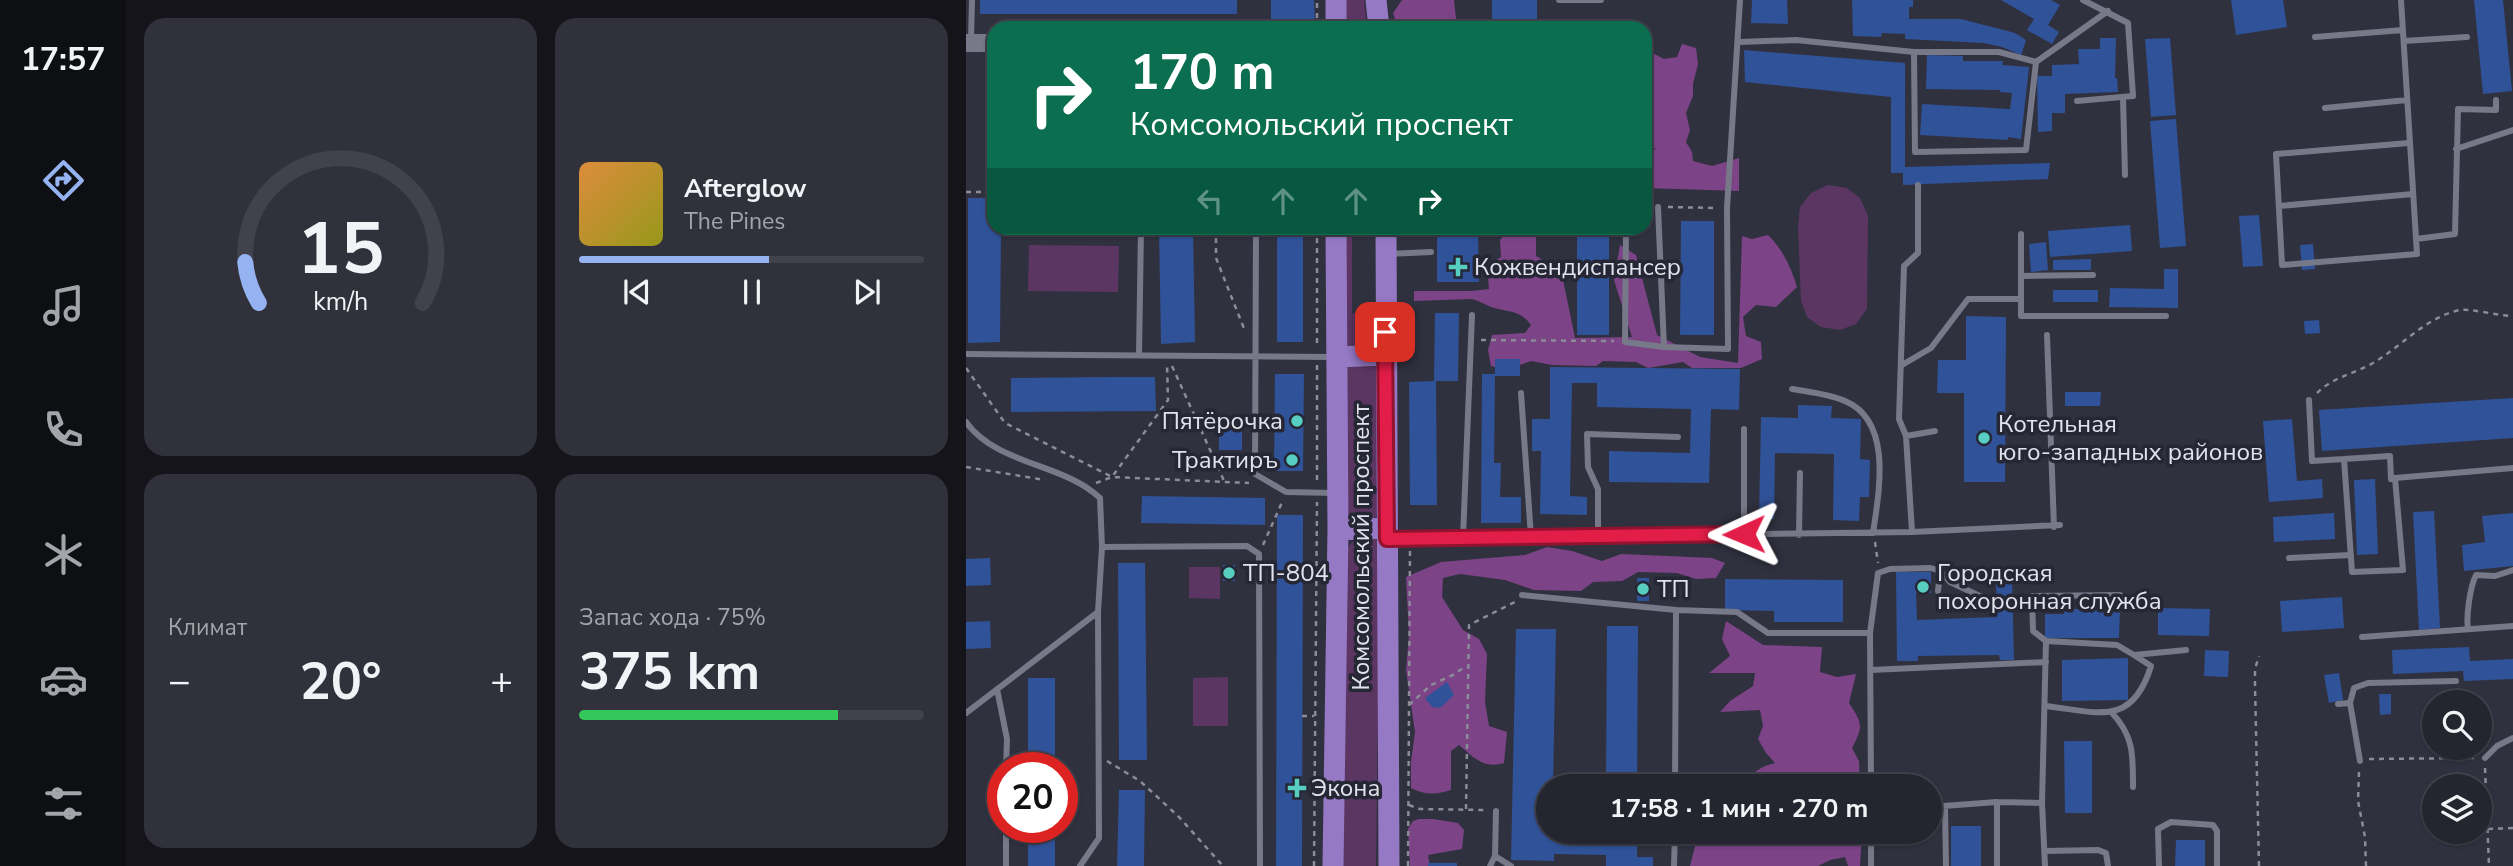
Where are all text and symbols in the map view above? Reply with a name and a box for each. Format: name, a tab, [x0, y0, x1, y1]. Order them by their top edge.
text: 17:57	[21, 38, 105, 81]
text: 170 m	[1130, 39, 1274, 106]
icon: right	[1015, 49, 1106, 140]
text: Комсомольский проспект	[1130, 103, 1513, 146]
icon: directions	[39, 156, 88, 205]
text: Afterglow	[684, 171, 807, 206]
icon: left	[1191, 182, 1229, 220]
icon: ahead	[1264, 182, 1302, 220]
icon: ahead	[1337, 182, 1375, 220]
icon: right	[1410, 182, 1448, 220]
text: 15	[297, 199, 384, 299]
text: The Pines	[684, 206, 785, 237]
place label: Кожвендиспансер	[1474, 251, 1681, 283]
marker: Кожвендиспансер	[1448, 257, 1468, 277]
icon: previous	[618, 273, 656, 311]
icon: pause	[733, 273, 771, 311]
icon: next	[848, 273, 886, 311]
icon: music	[39, 281, 88, 330]
text: km/h	[313, 285, 368, 319]
pin	[1355, 302, 1415, 362]
icon: arrive	[1366, 313, 1404, 351]
street label: Комсомольский проспект	[1345, 403, 1377, 691]
icon: phone	[39, 405, 88, 454]
place label: Пятёрочка	[1162, 405, 1283, 437]
place label: Котельная юго-западных районов	[1998, 408, 2263, 468]
marker: Пятёрочка	[1289, 413, 1305, 429]
marker: Котельная юго-западных районов	[1976, 430, 1992, 446]
place label: Трактиръ	[1172, 444, 1278, 476]
marker: Трактиръ	[1284, 452, 1300, 468]
position arrow	[1707, 497, 1781, 571]
icon: climate	[39, 530, 88, 579]
place label: ТП-804	[1243, 557, 1329, 589]
place label: Городская похоронная служба	[1937, 557, 2162, 617]
marker: ТП-804	[1221, 565, 1237, 581]
place label: ТП	[1657, 573, 1690, 605]
marker: Городская похоронная служба	[1915, 579, 1931, 595]
marker: ТП	[1635, 581, 1651, 597]
text: Запас хода · 75%	[579, 602, 766, 633]
text: Климат	[168, 612, 247, 643]
text: 375 km	[579, 636, 760, 707]
text: 20°	[299, 646, 382, 717]
icon: car	[39, 655, 88, 704]
text: −	[168, 656, 191, 707]
text: +	[490, 656, 513, 707]
map controls	[2422, 690, 2492, 844]
button: search	[2422, 690, 2492, 760]
speed limit sign: 20	[987, 752, 1078, 843]
place label: Экона	[1311, 772, 1380, 804]
button: layers	[2422, 774, 2492, 844]
icon: filters	[39, 779, 88, 828]
marker: Экона	[1289, 780, 1305, 796]
text: 17:58 · 1 мин · 270 m	[1610, 791, 1868, 826]

